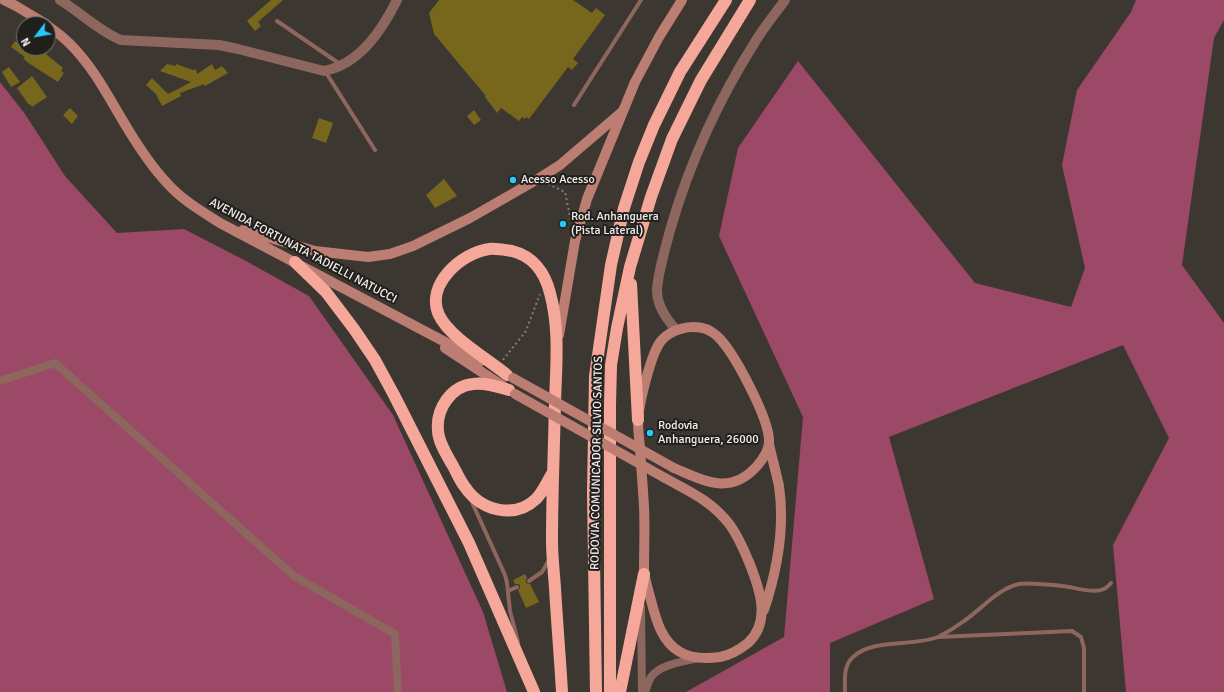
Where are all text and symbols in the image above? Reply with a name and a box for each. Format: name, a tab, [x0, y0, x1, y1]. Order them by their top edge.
north arrow	[16, 16, 56, 56]
text: N	[19, 35, 34, 49]
place label: Acesso Acesso	[521, 173, 595, 187]
marker: Acesso Acesso	[508, 175, 518, 185]
street label: AVENIDA FORTUNATA TADIELLI NATUCCI	[207, 195, 399, 307]
place label: Rod. Anhanguera (Pista Lateral)	[571, 210, 659, 238]
marker: Rod. Anhanguera (Pista Lateral)	[558, 219, 568, 229]
street label: RODOVIA COMUNICADOR SILVIO SANTOS	[588, 356, 606, 570]
place label: Rodovia Anhanguera, 26000	[658, 419, 759, 447]
marker: Rodovia Anhanguera, 26000	[645, 428, 655, 438]

